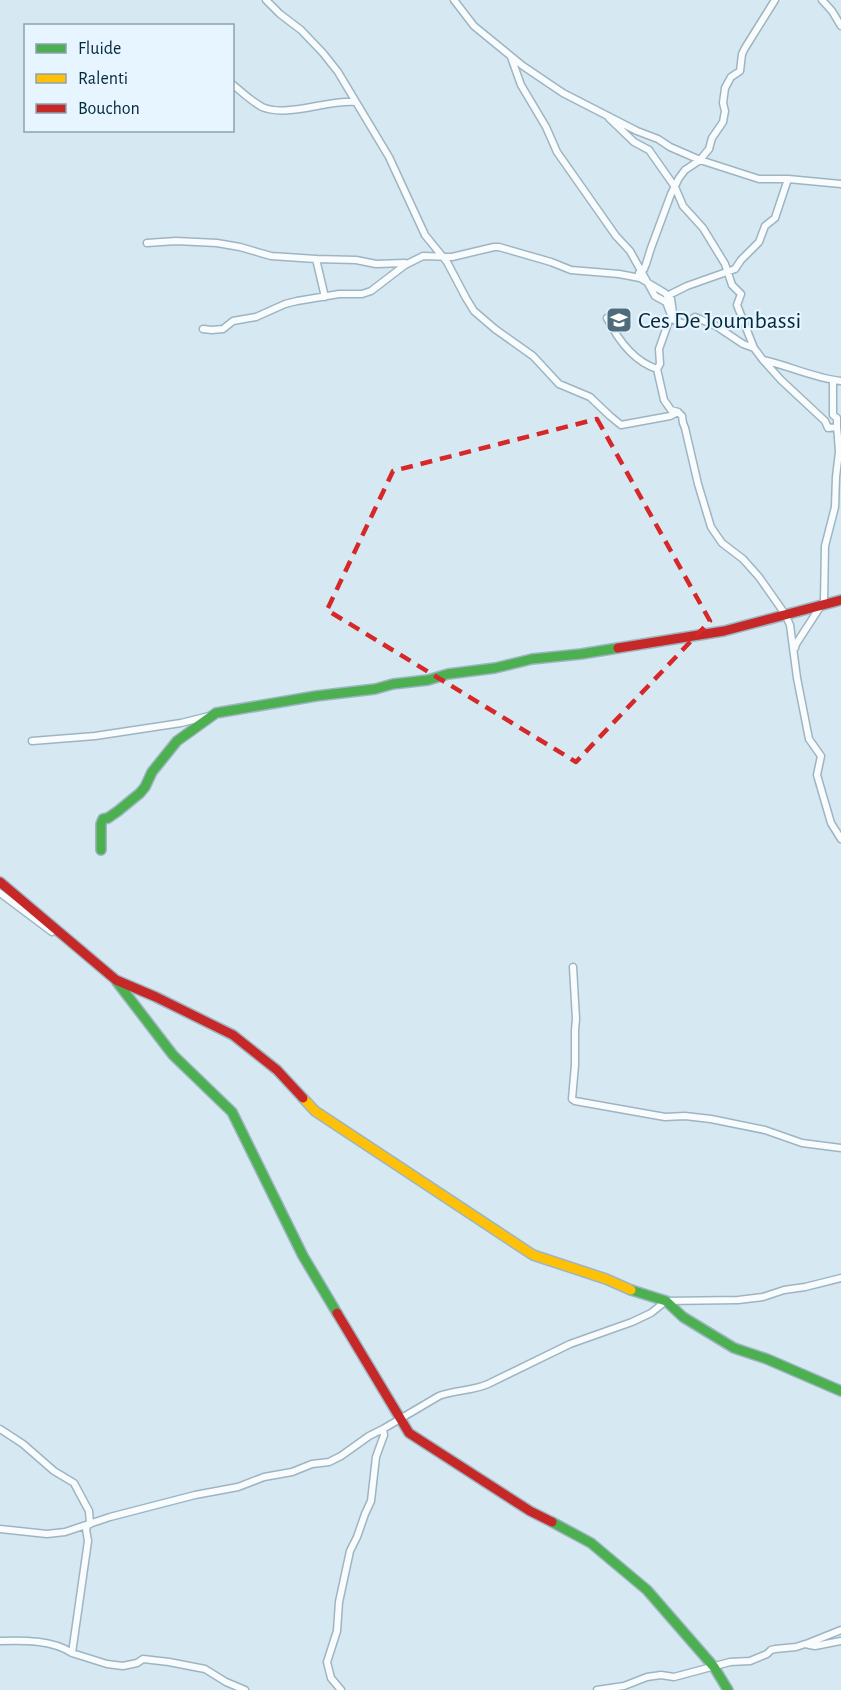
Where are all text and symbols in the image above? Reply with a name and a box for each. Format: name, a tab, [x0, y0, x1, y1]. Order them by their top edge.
legend	[24, 24, 234, 132]
text: Fluide	[78, 40, 121, 58]
text: Ralenti	[78, 70, 128, 88]
text: Bouchon	[78, 100, 140, 118]
school or university icon: Ces De Joumbassi	[604, 305, 634, 335]
place label: Ces De Joumbassi	[638, 309, 801, 333]

